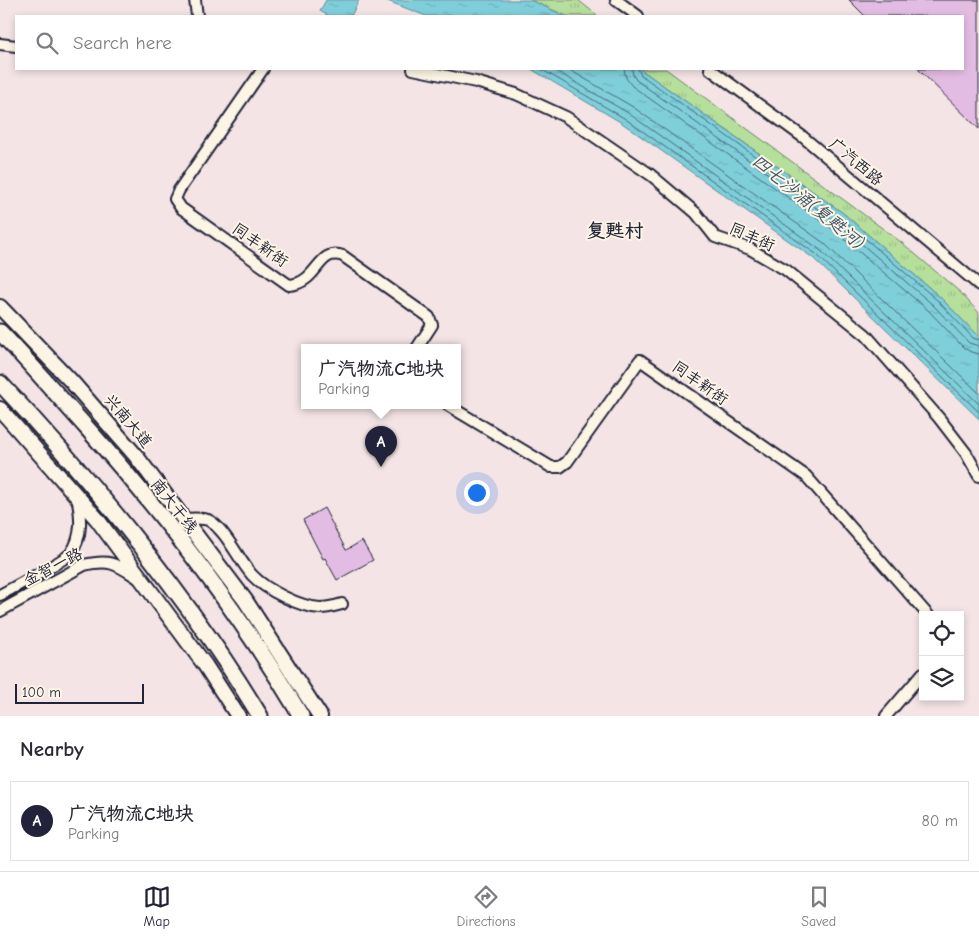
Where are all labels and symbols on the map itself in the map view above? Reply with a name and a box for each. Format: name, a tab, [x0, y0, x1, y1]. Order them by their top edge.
street label: 广汽西路	[826, 135, 886, 189]
water label: 四七沙涌(复甦河)	[748, 150, 868, 254]
street label: 同丰新街	[229, 219, 291, 271]
street label: 同丰街	[726, 219, 778, 255]
district label: 复甦村	[586, 220, 644, 242]
street label: 同丰新街	[669, 357, 731, 409]
street label: 兴南大道	[101, 391, 155, 451]
pin: A	[365, 426, 397, 467]
street label: 南大干线	[147, 475, 201, 537]
your location	[464, 480, 490, 506]
street label: 金智一路	[20, 544, 86, 590]
scale bar	[15, 681, 144, 704]

